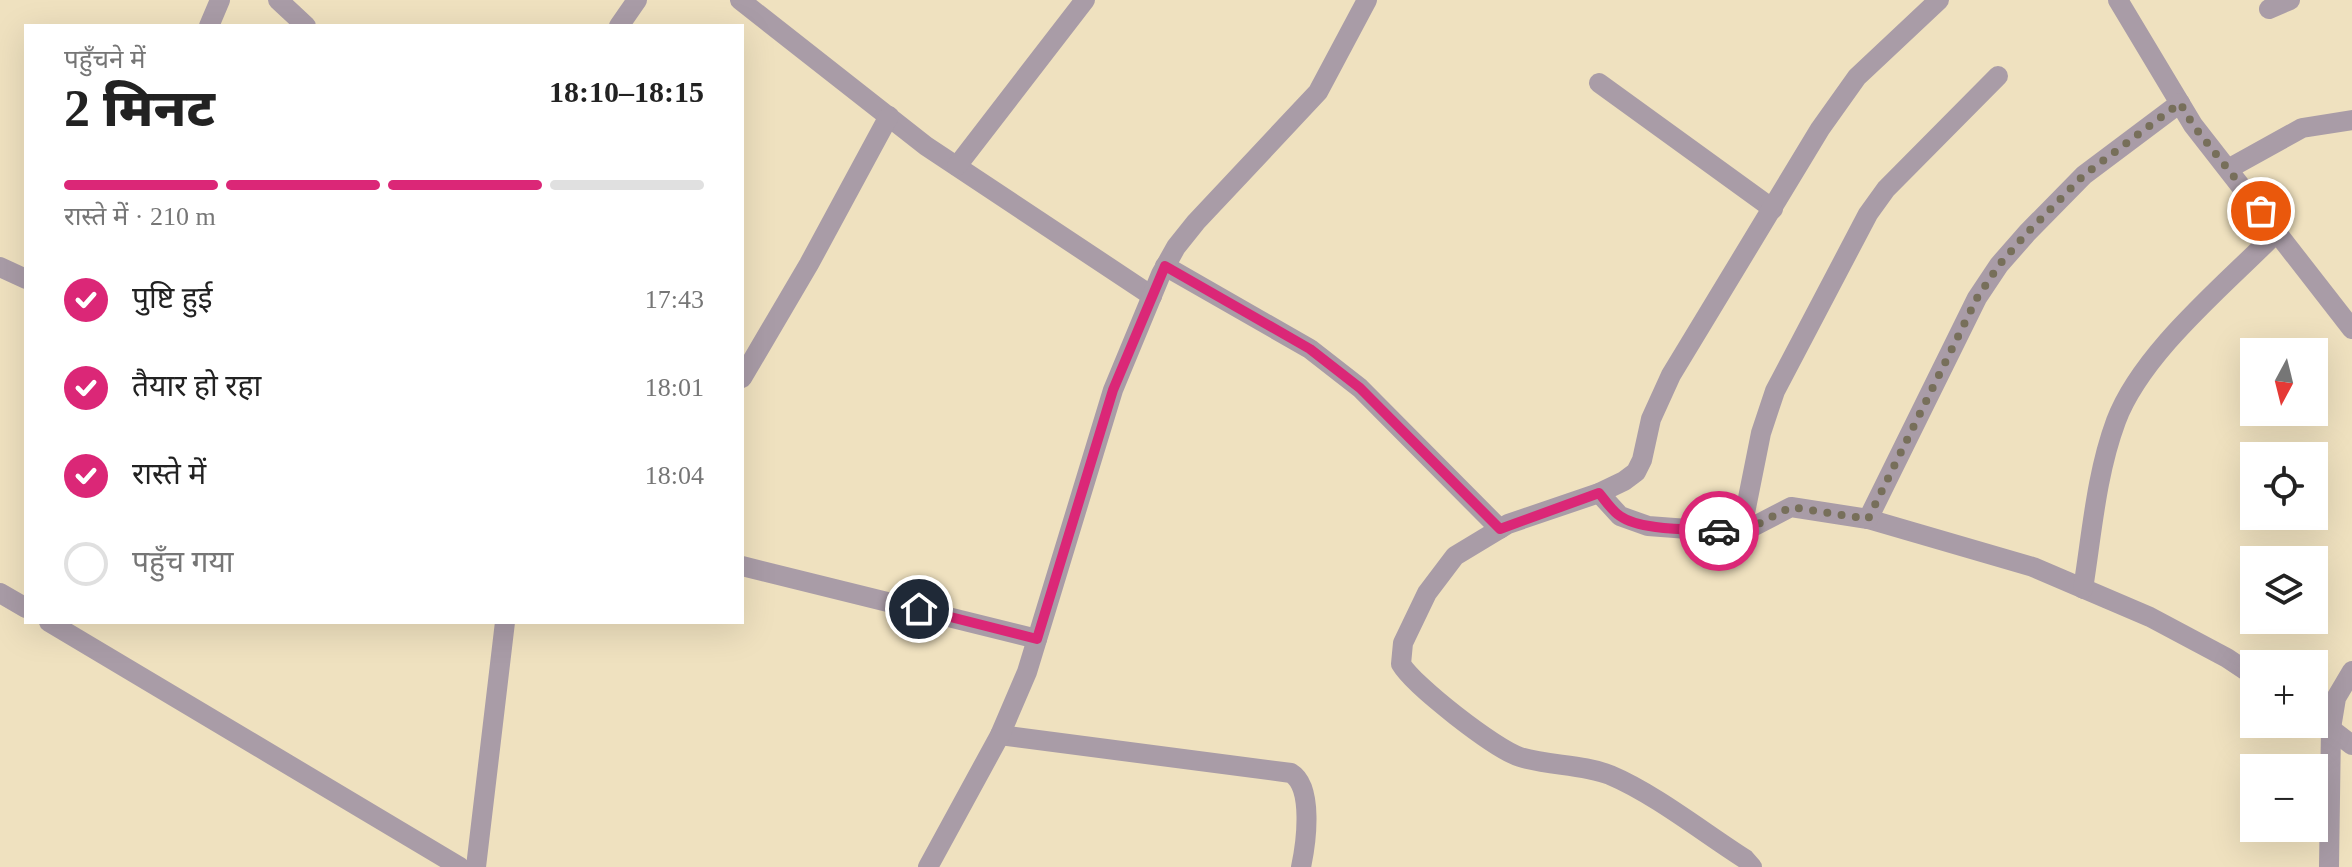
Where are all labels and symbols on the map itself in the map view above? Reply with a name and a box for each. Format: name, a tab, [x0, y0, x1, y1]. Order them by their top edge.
pin	[2227, 177, 2295, 245]
north arrow	[2240, 338, 2328, 426]
courier	[1679, 491, 1759, 571]
pin	[885, 575, 953, 643]

